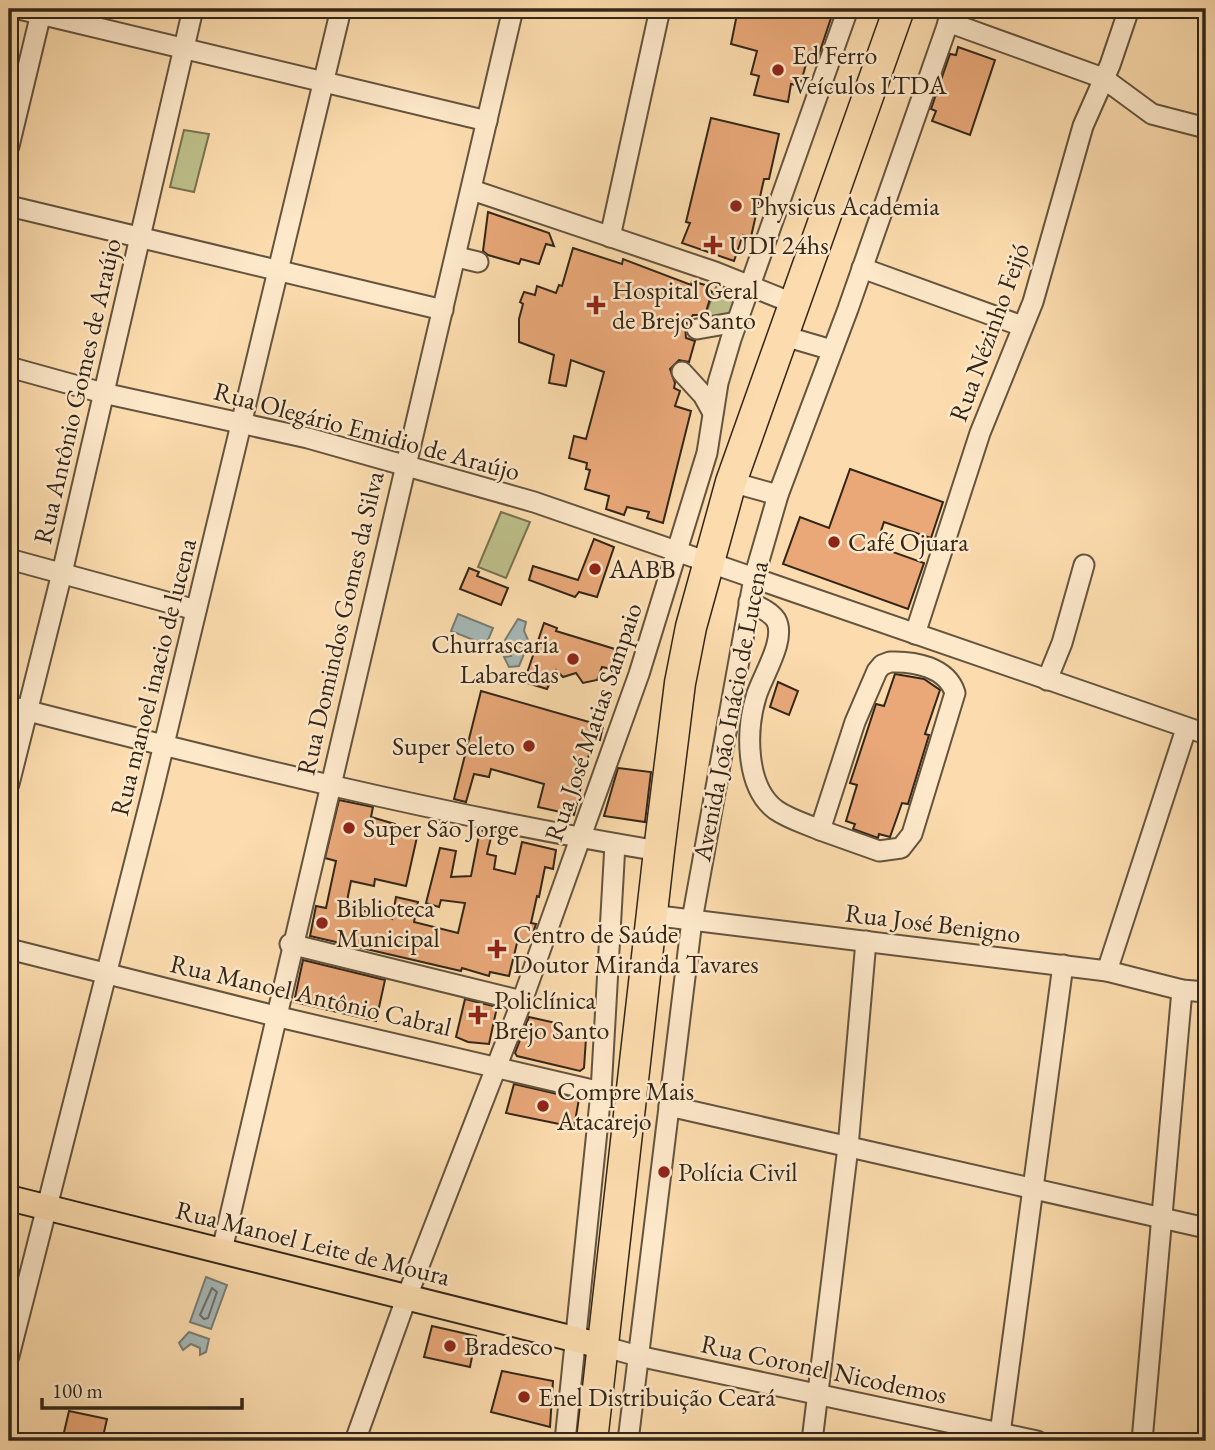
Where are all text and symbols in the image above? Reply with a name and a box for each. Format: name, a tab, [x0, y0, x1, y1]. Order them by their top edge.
place label: Ed Ferro Veículos LTDA	[792, 38, 948, 102]
marker: Ed Ferro Veículos LTDA	[770, 62, 786, 78]
place label: Physicus Academia	[750, 189, 940, 223]
marker: Physicus Academia	[728, 198, 744, 214]
place label: UDI 24hs	[729, 228, 829, 262]
street label: Rua Antônio Gomes de Araújo	[25, 235, 129, 547]
marker: UDI 24hs	[703, 235, 723, 255]
street label: Rua Nézinho Feijó	[941, 238, 1037, 426]
place label: Hospital Geral de Brejo Santo	[612, 273, 759, 337]
marker: Hospital Geral de Brejo Santo	[586, 295, 606, 315]
street label: Rua Olegário Emidio de Araújo	[210, 374, 524, 488]
street label: Rua Domindos Gomes da Silva	[288, 467, 392, 778]
place label: Café Ojuara	[848, 525, 969, 559]
street label: Rua manoel inacio de lucena	[102, 534, 204, 819]
marker: Café Ojuara	[826, 534, 842, 550]
place label: AABB	[608, 552, 676, 586]
street label: Avenida João Inácio de Lucena	[684, 557, 776, 865]
marker: AABB	[587, 561, 603, 577]
street label: Rua José Matias Sampaio	[536, 598, 650, 846]
place label: Churrascaria Labaredas	[431, 627, 560, 691]
marker: Churrascaria Labaredas	[565, 651, 581, 667]
place label: Super Seleto	[392, 729, 515, 763]
marker: Super Seleto	[521, 738, 537, 754]
place label: Super São Jorge	[363, 811, 519, 845]
marker: Super São Jorge	[341, 820, 357, 836]
place label: Biblioteca Municipal	[336, 891, 440, 955]
street label: Rua José Benigno	[843, 895, 1023, 951]
marker: Biblioteca Municipal	[314, 915, 330, 931]
place label: Centro de Saúde Doutor Miranda Tavares	[513, 917, 759, 981]
marker: Centro de Saúde Doutor Miranda Tavares	[487, 939, 507, 959]
street label: Rua Manoel Antônio Cabral	[167, 946, 455, 1044]
place label: Policlínica Brejo Santo	[494, 983, 609, 1047]
marker: Policlínica Brejo Santo	[468, 1005, 488, 1025]
place label: Compre Mais Atacarejo	[556, 1074, 694, 1138]
marker: Compre Mais Atacarejo	[535, 1098, 551, 1114]
place label: Polícia Civil	[678, 1155, 798, 1189]
marker: Polícia Civil	[656, 1164, 672, 1180]
street label: Rua Manoel Leite de Moura	[172, 1192, 454, 1294]
street label: Rua Coronel Nicodemos	[698, 1326, 950, 1412]
place label: Bradesco	[464, 1329, 553, 1363]
marker: Bradesco	[442, 1338, 458, 1354]
scale bar	[42, 1366, 242, 1410]
text: 100 m	[52, 1377, 103, 1404]
place label: Enel Distribuição Ceará	[538, 1380, 776, 1414]
marker: Enel Distribuição Ceará	[516, 1389, 532, 1405]

